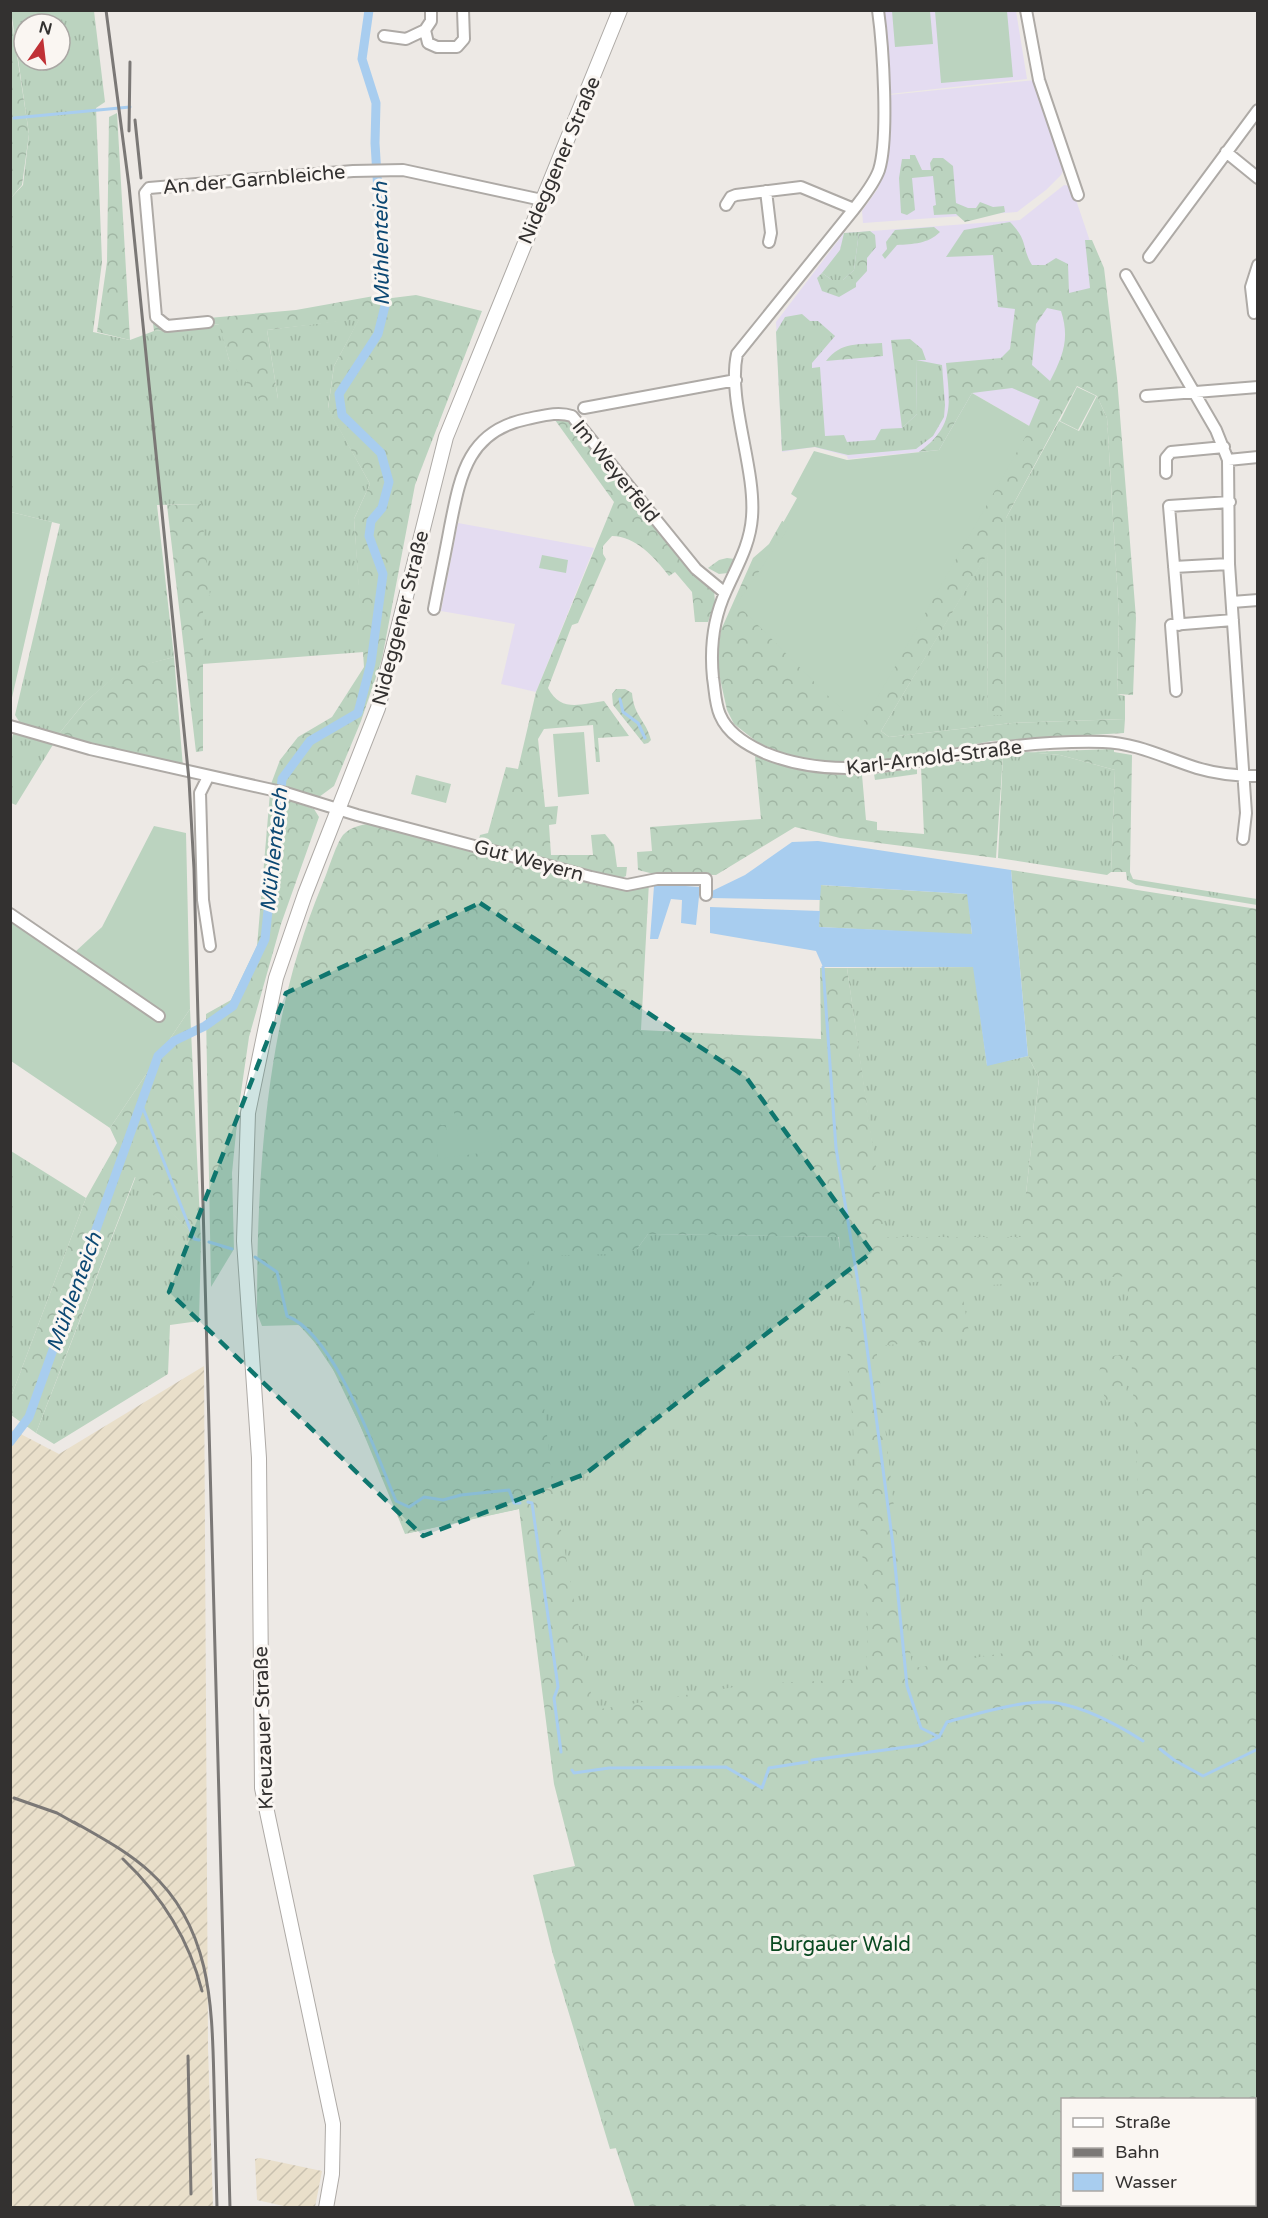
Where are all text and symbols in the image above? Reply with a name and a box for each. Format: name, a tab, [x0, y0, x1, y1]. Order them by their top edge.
north arrow	[12, 12, 72, 72]
text: N	[37, 17, 54, 40]
street label: Nideggener Straße	[514, 73, 606, 248]
street label: An der Garnbleiche	[162, 160, 346, 200]
water label: Mühlenteich	[368, 180, 395, 306]
street label: Im Weyerfeld	[567, 415, 664, 528]
street label: Nideggener Straße	[368, 528, 434, 708]
street label: Karl-Arnold-Straße	[845, 735, 1023, 781]
water label: Mühlenteich	[256, 786, 294, 913]
street label: Gut Weyern	[471, 835, 586, 887]
water label: Mühlenteich	[41, 1228, 108, 1355]
street label: Kreuzauer Straße	[249, 1646, 279, 1810]
park label: Burgauer Wald	[769, 1933, 911, 1957]
legend	[1061, 2098, 1256, 2206]
text: Straße	[1115, 2111, 1171, 2133]
text: Bahn	[1115, 2141, 1160, 2163]
text: Wasser	[1115, 2171, 1177, 2193]

